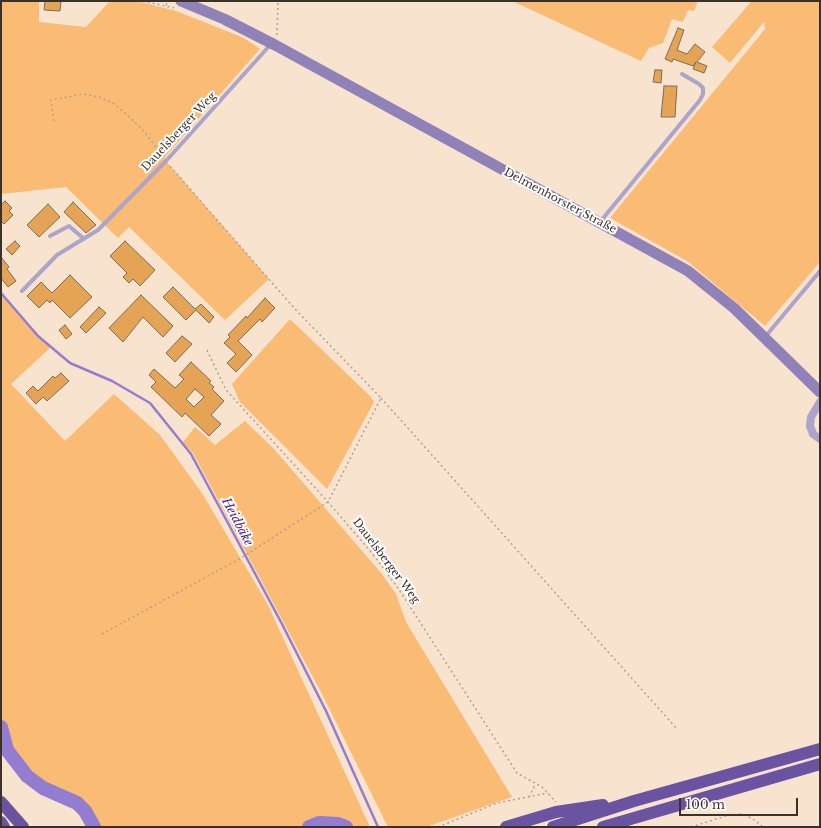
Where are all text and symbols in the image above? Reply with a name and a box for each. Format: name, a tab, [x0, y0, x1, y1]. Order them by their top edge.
street label: Dauelsberger Weg	[139, 90, 219, 174]
street label: Delmenhorster Straße	[501, 166, 619, 236]
water label: Heidbäke	[218, 496, 256, 548]
street label: Dauelsberger Weg	[350, 516, 422, 606]
scale bar	[681, 790, 800, 816]
text: 100 m	[686, 797, 725, 812]

